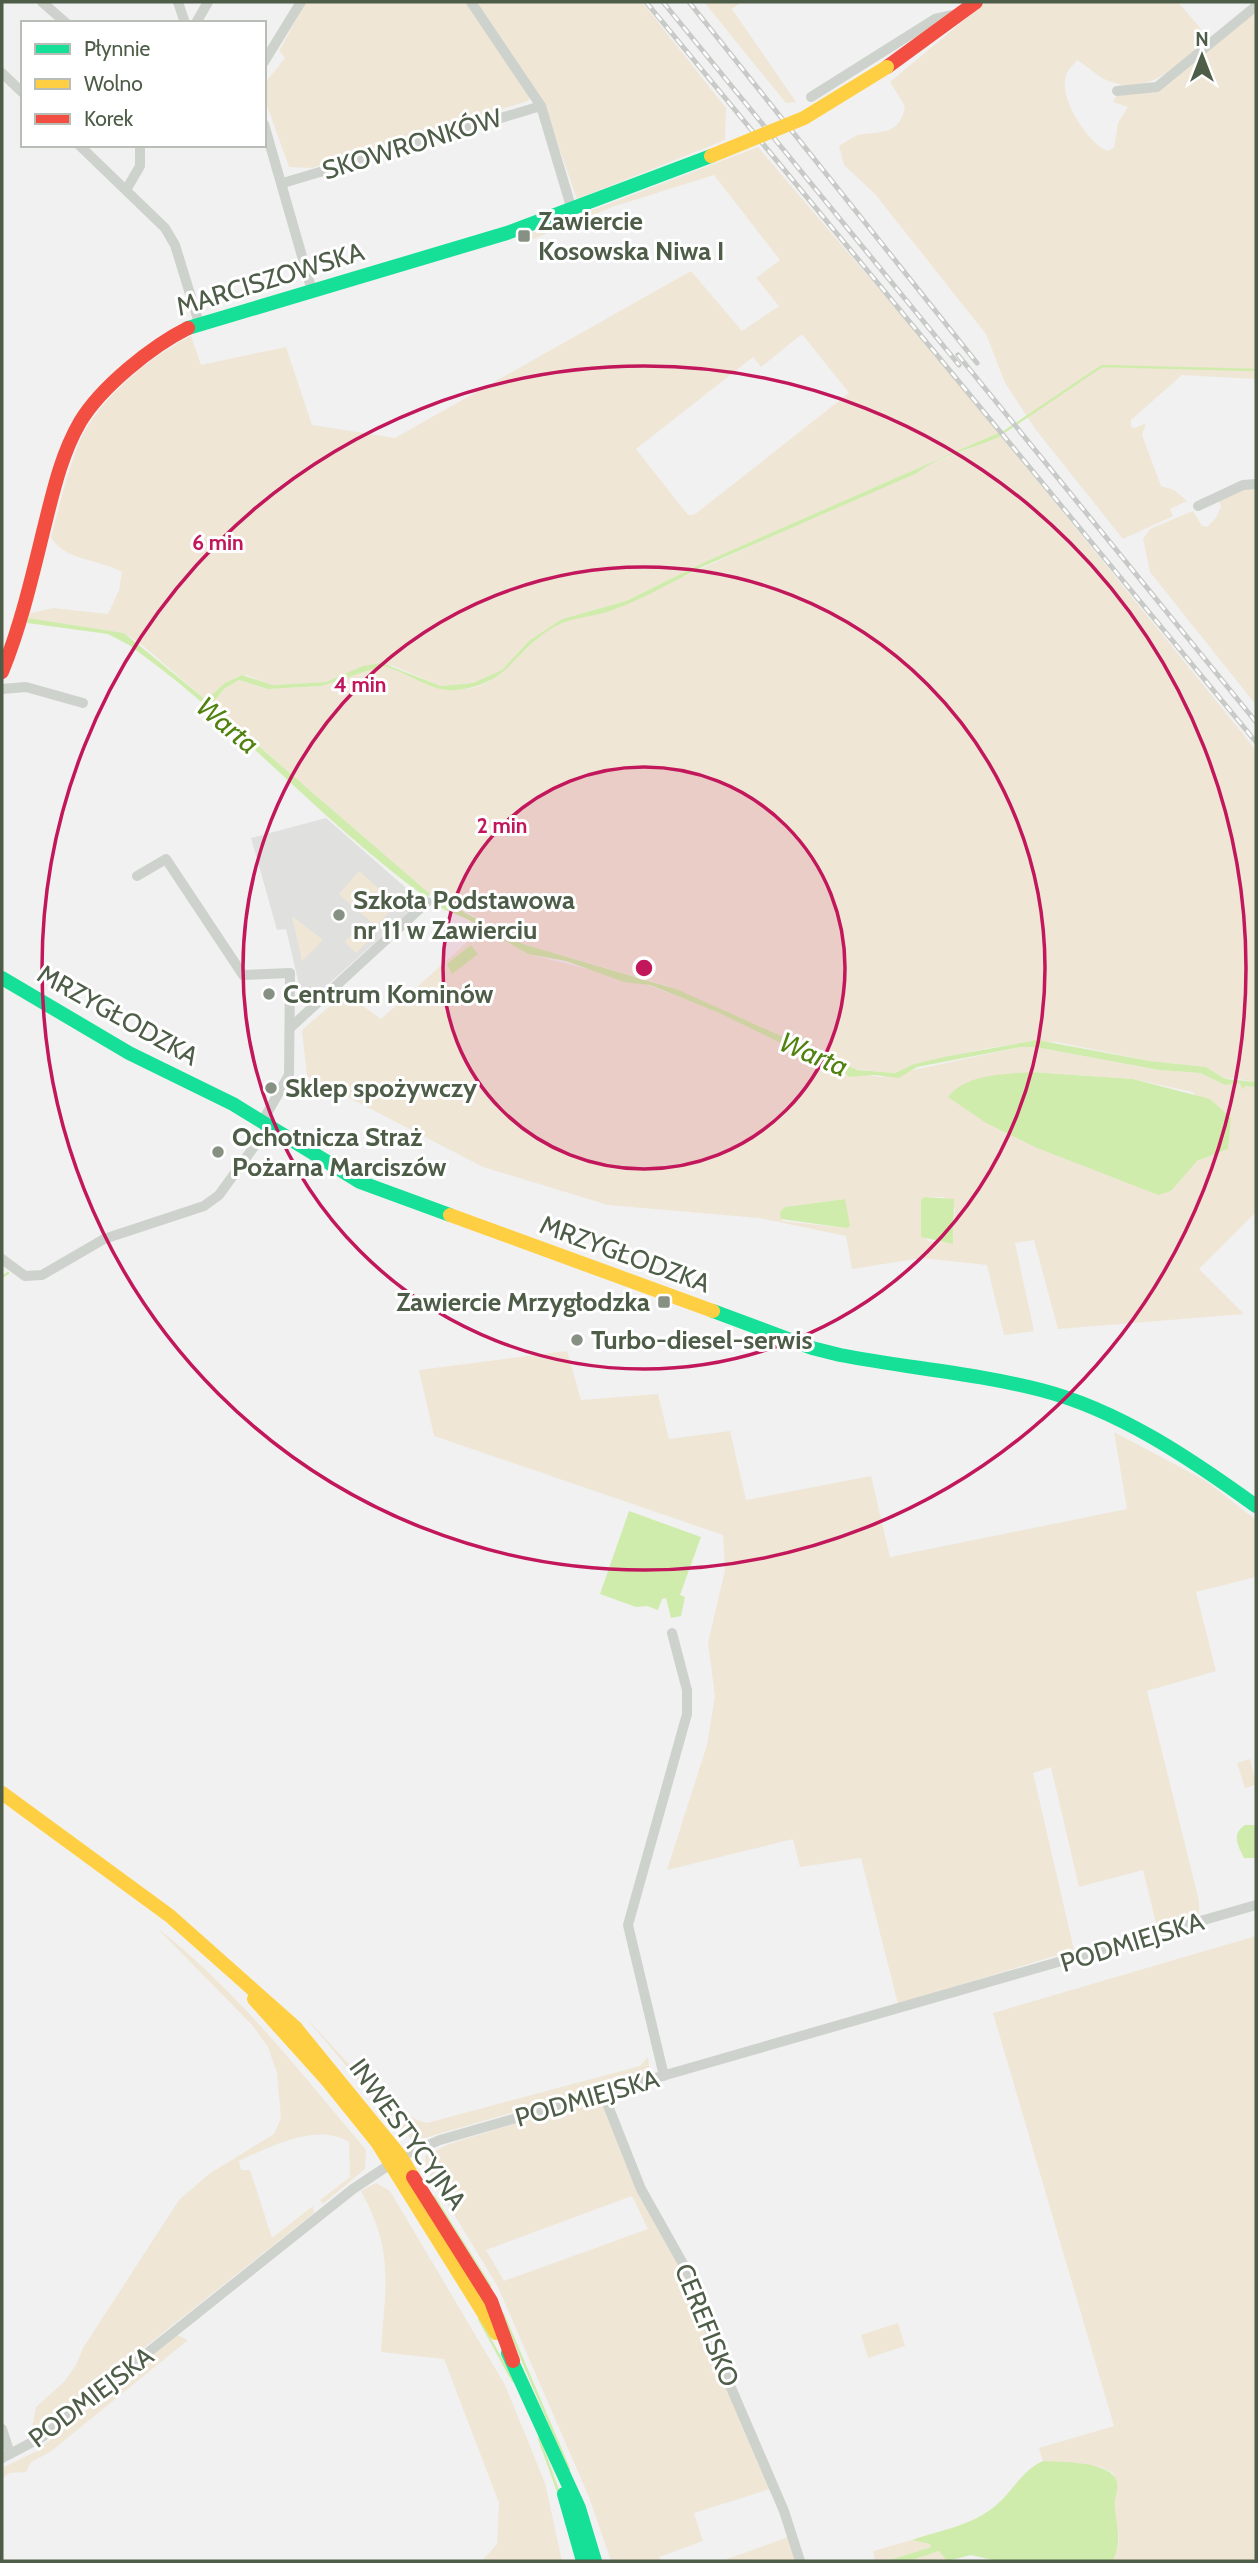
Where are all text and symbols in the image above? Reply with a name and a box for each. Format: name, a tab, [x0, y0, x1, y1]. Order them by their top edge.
legend	[21, 21, 266, 147]
north arrow	[1167, 21, 1237, 91]
text: N	[1195, 28, 1209, 51]
text: Płynnie	[84, 36, 151, 61]
text: Wolno	[84, 71, 143, 96]
street label: SKOWRONKÓW	[318, 101, 506, 186]
text: Korek	[84, 106, 134, 131]
place label: Zawiercie Kosowska Niwa I	[538, 205, 724, 267]
marker: Zawiercie Kosowska Niwa I	[516, 228, 532, 244]
street label: MARCISZOWSKA	[172, 235, 368, 323]
text: 6 min	[192, 530, 244, 555]
text: 4 min	[334, 672, 386, 697]
water label: Warta	[190, 689, 266, 761]
text: 2 min	[477, 813, 527, 838]
place label: Szkoła Podstawowa nr 11 w Zawierciu	[353, 884, 575, 946]
marker: Szkoła Podstawowa nr 11 w Zawierciu	[331, 907, 347, 923]
centre of rings	[632, 956, 656, 980]
street label: MRZYGŁODZKA	[32, 958, 204, 1072]
place label: Centrum Kominów	[283, 978, 494, 1010]
marker: Centrum Kominów	[261, 986, 277, 1002]
water label: Warta	[775, 1024, 853, 1084]
place label: Sklep spożywczy	[285, 1072, 477, 1104]
marker: Sklep spożywczy	[263, 1080, 279, 1096]
place label: Ochotnicza Straż Pożarna Marciszów	[232, 1121, 447, 1183]
marker: Ochotnicza Straż Pożarna Marciszów	[210, 1144, 226, 1160]
street label: MRZYGŁODZKA	[535, 1208, 715, 1300]
place label: Zawiercie Mrzygłodzka	[396, 1286, 650, 1318]
marker: Zawiercie Mrzygłodzka	[656, 1294, 672, 1310]
place label: Turbo-diesel-serwis	[591, 1324, 812, 1356]
marker: Turbo-diesel-serwis	[569, 1332, 585, 1348]
street label: PODMIEJSKA	[1056, 1905, 1208, 1979]
street label: INWESTYCYJNA	[343, 2052, 473, 2216]
street label: PODMIEJSKA	[511, 2062, 663, 2134]
street label: CEREFISKO	[668, 2259, 746, 2391]
street label: PODMIEJSKA	[22, 2340, 160, 2454]

